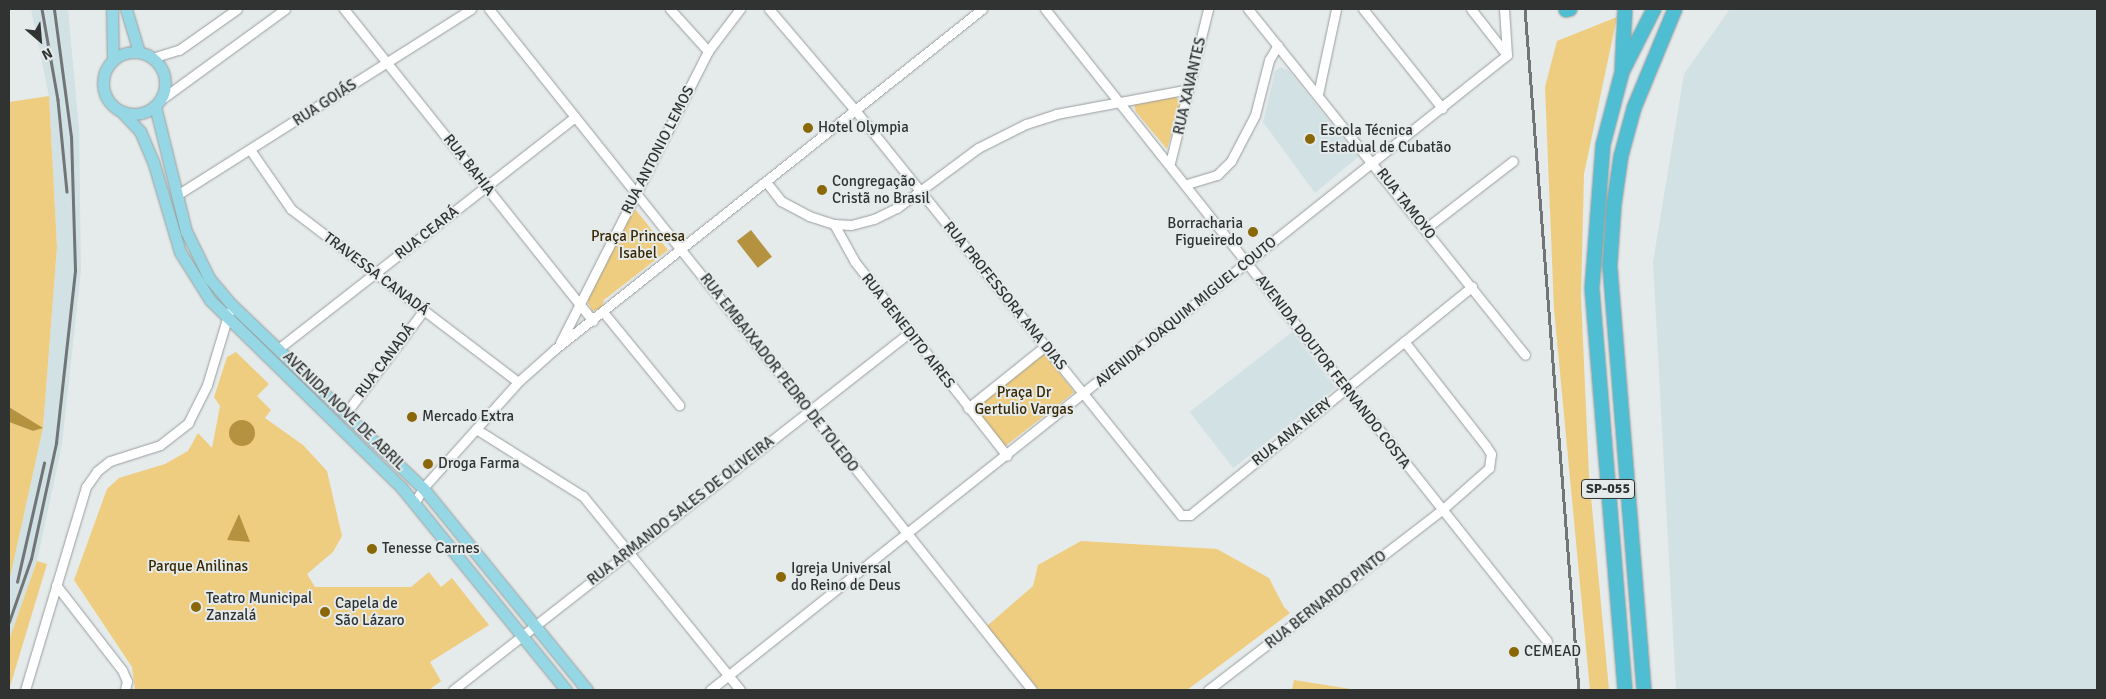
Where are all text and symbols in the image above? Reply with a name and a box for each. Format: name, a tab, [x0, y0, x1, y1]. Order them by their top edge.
north arrow	[15, 15, 65, 65]
street label: RUA XAVANTES	[1170, 35, 1210, 137]
text: N	[39, 44, 55, 64]
street label: RUA GOIÁS	[290, 76, 360, 130]
street label: RUA ANTONIO LEMOS	[618, 83, 698, 217]
place label: Hotel Olympia	[818, 119, 909, 137]
place label: Escola Técnica Estadual de Cubatão	[1320, 121, 1451, 156]
marker: Hotel Olympia	[802, 122, 814, 134]
street label: RUA BAHIA	[439, 131, 499, 199]
marker: Escola Técnica Estadual de Cubatão	[1304, 133, 1316, 145]
street label: RUA TAMOYO	[1373, 165, 1439, 243]
place label: Congregação Cristã no Brasil	[832, 172, 930, 207]
marker: Congregação Cristã no Brasil	[816, 184, 828, 196]
street label: RUA CEARÁ	[392, 203, 462, 263]
place label: Borracharia Figueiredo	[1167, 214, 1243, 249]
street label: RUA PROFESSORA ANA DIAS	[940, 218, 1070, 374]
marker: Borracharia Figueiredo	[1247, 226, 1259, 238]
park label: Praça Princesa Isabel	[591, 227, 685, 262]
street label: TRAVESSA CANADÁ	[320, 228, 432, 320]
street label: AVENIDA JOAQUIM MIGUEL COUTO	[1092, 233, 1280, 391]
street label: RUA EMBAIXADOR PEDRO DE TOLEDO	[696, 270, 862, 476]
street label: RUA BENEDITO AIRES	[858, 270, 958, 392]
street label: AVENIDA DOUTOR FERNANDO COSTA	[1252, 272, 1414, 472]
street label: RUA CANADÁ	[352, 321, 418, 401]
street label: AVENIDA NOVE DE ABRIL	[279, 348, 409, 474]
park label: Praça Dr Gertulio Vargas	[974, 383, 1074, 418]
street label: RUA ANA NERY	[1248, 394, 1336, 470]
place label: Mercado Extra	[422, 408, 514, 426]
marker: Mercado Extra	[406, 411, 418, 423]
street label: RUA ARMANDO SALES DE OLIVEIRA	[584, 432, 778, 590]
place label: Droga Farma	[438, 455, 520, 473]
marker: Droga Farma	[422, 458, 434, 470]
road number: SP-055	[1580, 478, 1636, 500]
place label: Tenesse Carnes	[382, 540, 480, 558]
marker: Tenesse Carnes	[366, 543, 378, 555]
street label: RUA BERNARDO PINTO	[1262, 547, 1390, 653]
park label: Parque Anilinas	[148, 558, 248, 576]
place label: Igreja Universal do Reino de Deus	[791, 559, 900, 594]
marker: Igreja Universal do Reino de Deus	[775, 571, 787, 583]
place label: Teatro Municipal Zanzalá	[206, 589, 312, 624]
place label: Capela de São Lázaro	[335, 594, 405, 629]
marker: Teatro Municipal Zanzalá	[190, 601, 202, 613]
marker: Capela de São Lázaro	[319, 606, 331, 618]
place label: CEMEAD	[1524, 643, 1581, 661]
marker: CEMEAD	[1508, 646, 1520, 658]

